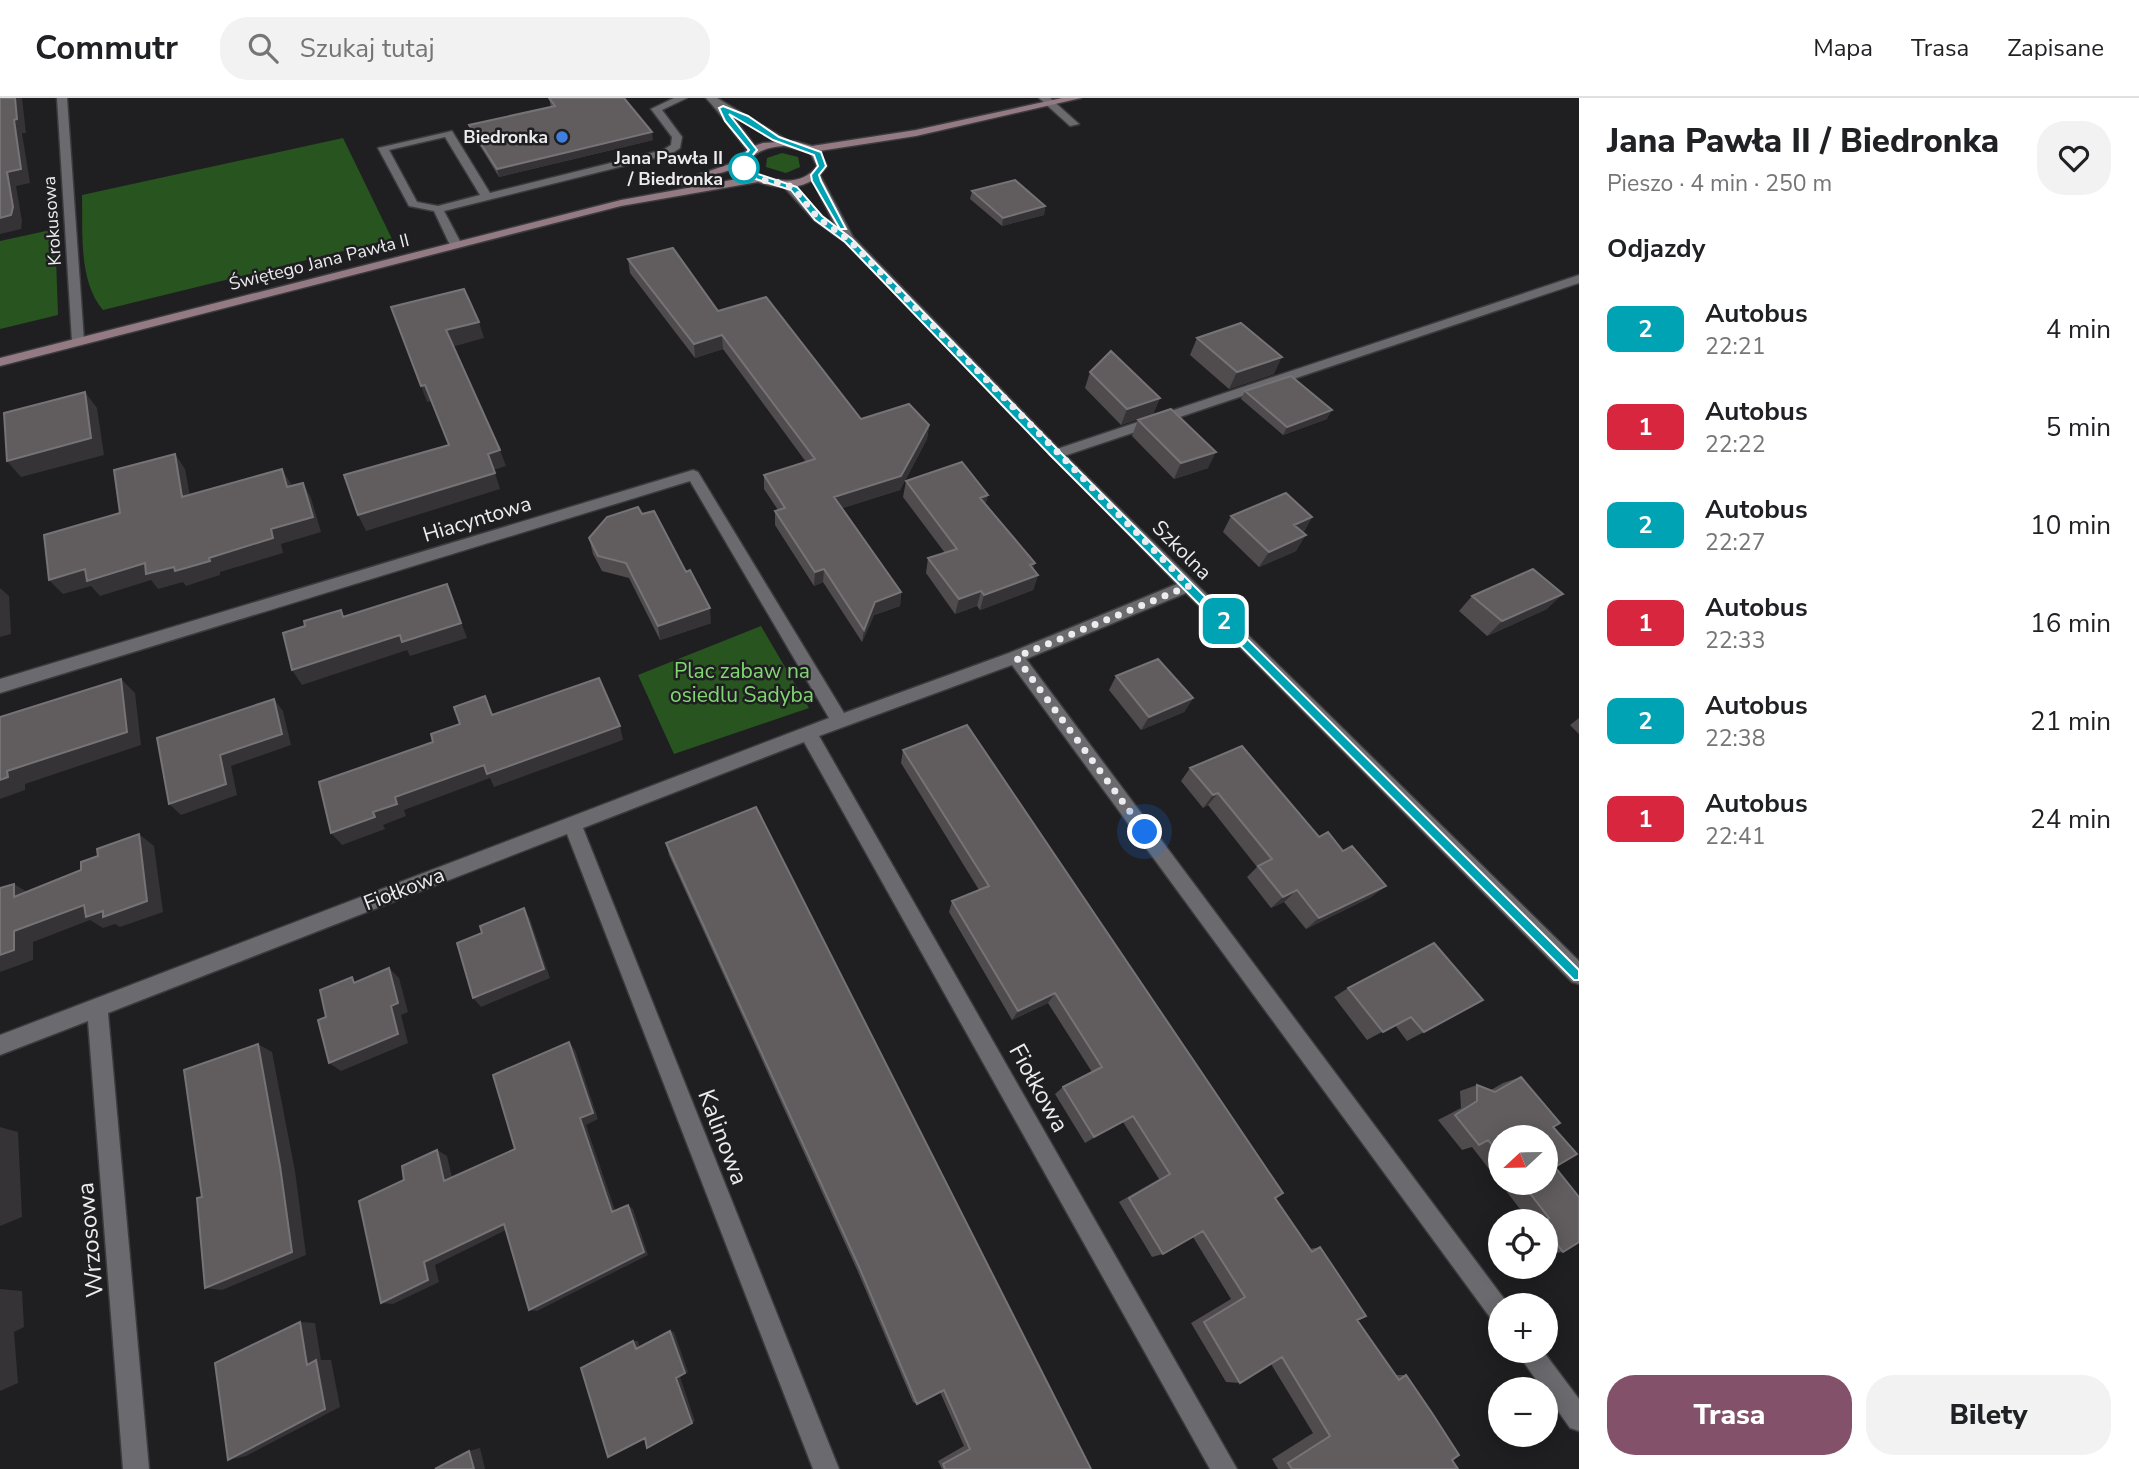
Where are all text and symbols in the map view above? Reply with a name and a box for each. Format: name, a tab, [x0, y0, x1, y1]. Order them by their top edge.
search box	[220, 17, 710, 80]
text: Commutr	[35, 26, 178, 71]
icon: search	[244, 29, 282, 67]
text: Szukaj tutaj	[300, 31, 435, 66]
text: Mapa	[1813, 32, 1873, 64]
text: Trasa	[1911, 32, 1969, 64]
text: Zapisane	[2007, 32, 2104, 64]
text: Jana Pawła II / Biedronka	[1607, 119, 1999, 164]
button: heart	[2037, 121, 2111, 195]
place label: Biedronka	[463, 125, 548, 149]
marker: Biedronka	[554, 129, 570, 145]
place label: Jana Pawła II / Biedronka	[614, 146, 723, 191]
marker: Jana Pawła II / Biedronka	[729, 153, 759, 183]
text: Pieszo · 4 min · 250 m	[1607, 168, 1832, 199]
street label: Krokusowa	[37, 175, 67, 267]
street label: Świętego Jana Pawła II	[226, 228, 412, 296]
text: Odjazdy	[1607, 231, 1705, 266]
text: Autobus	[1705, 296, 1808, 331]
text: 4 min	[2046, 312, 2111, 347]
text: 2	[1638, 313, 1653, 345]
text: 22:21	[1705, 331, 1765, 362]
text: Autobus	[1705, 394, 1808, 429]
text: 5 min	[2046, 410, 2111, 445]
text: 1	[1638, 411, 1653, 443]
text: 22:22	[1705, 429, 1765, 460]
street label: Hiacyntowa	[419, 489, 535, 549]
text: Autobus	[1705, 492, 1808, 527]
text: 10 min	[2030, 508, 2111, 543]
text: 2	[1638, 509, 1653, 541]
street label: Szkolna	[1146, 514, 1218, 586]
text: 22:27	[1705, 527, 1765, 558]
text: Autobus	[1705, 590, 1808, 625]
line badge: 2	[1201, 598, 1247, 644]
text: 2	[1217, 605, 1231, 637]
text: 16 min	[2030, 606, 2111, 641]
text: 1	[1638, 607, 1653, 639]
text: 22:33	[1705, 625, 1765, 656]
park label: Plac zabaw na osiedlu Sadyba	[670, 657, 814, 709]
text: Autobus	[1705, 688, 1808, 723]
text: 21 min	[2030, 704, 2111, 739]
text: 2	[1638, 705, 1653, 737]
text: 22:38	[1705, 723, 1765, 754]
text: Autobus	[1705, 786, 1808, 821]
text: 24 min	[2030, 802, 2111, 837]
text: 1	[1638, 803, 1653, 835]
your location	[1127, 814, 1162, 849]
text: 22:41	[1705, 821, 1765, 852]
street label: Fiołkowa	[359, 861, 449, 917]
street label: Fiołkowa	[1002, 1038, 1076, 1138]
street label: Kalinowa	[690, 1085, 756, 1189]
north arrow	[1488, 1125, 1558, 1195]
map controls	[1488, 1125, 1558, 1447]
street label: Wrzosowa	[69, 1181, 111, 1299]
button: locate	[1488, 1209, 1558, 1279]
button: +	[1488, 1293, 1558, 1363]
button: Trasa	[1607, 1375, 1852, 1455]
button: Bilety	[1866, 1375, 2111, 1455]
button: −	[1488, 1377, 1558, 1447]

